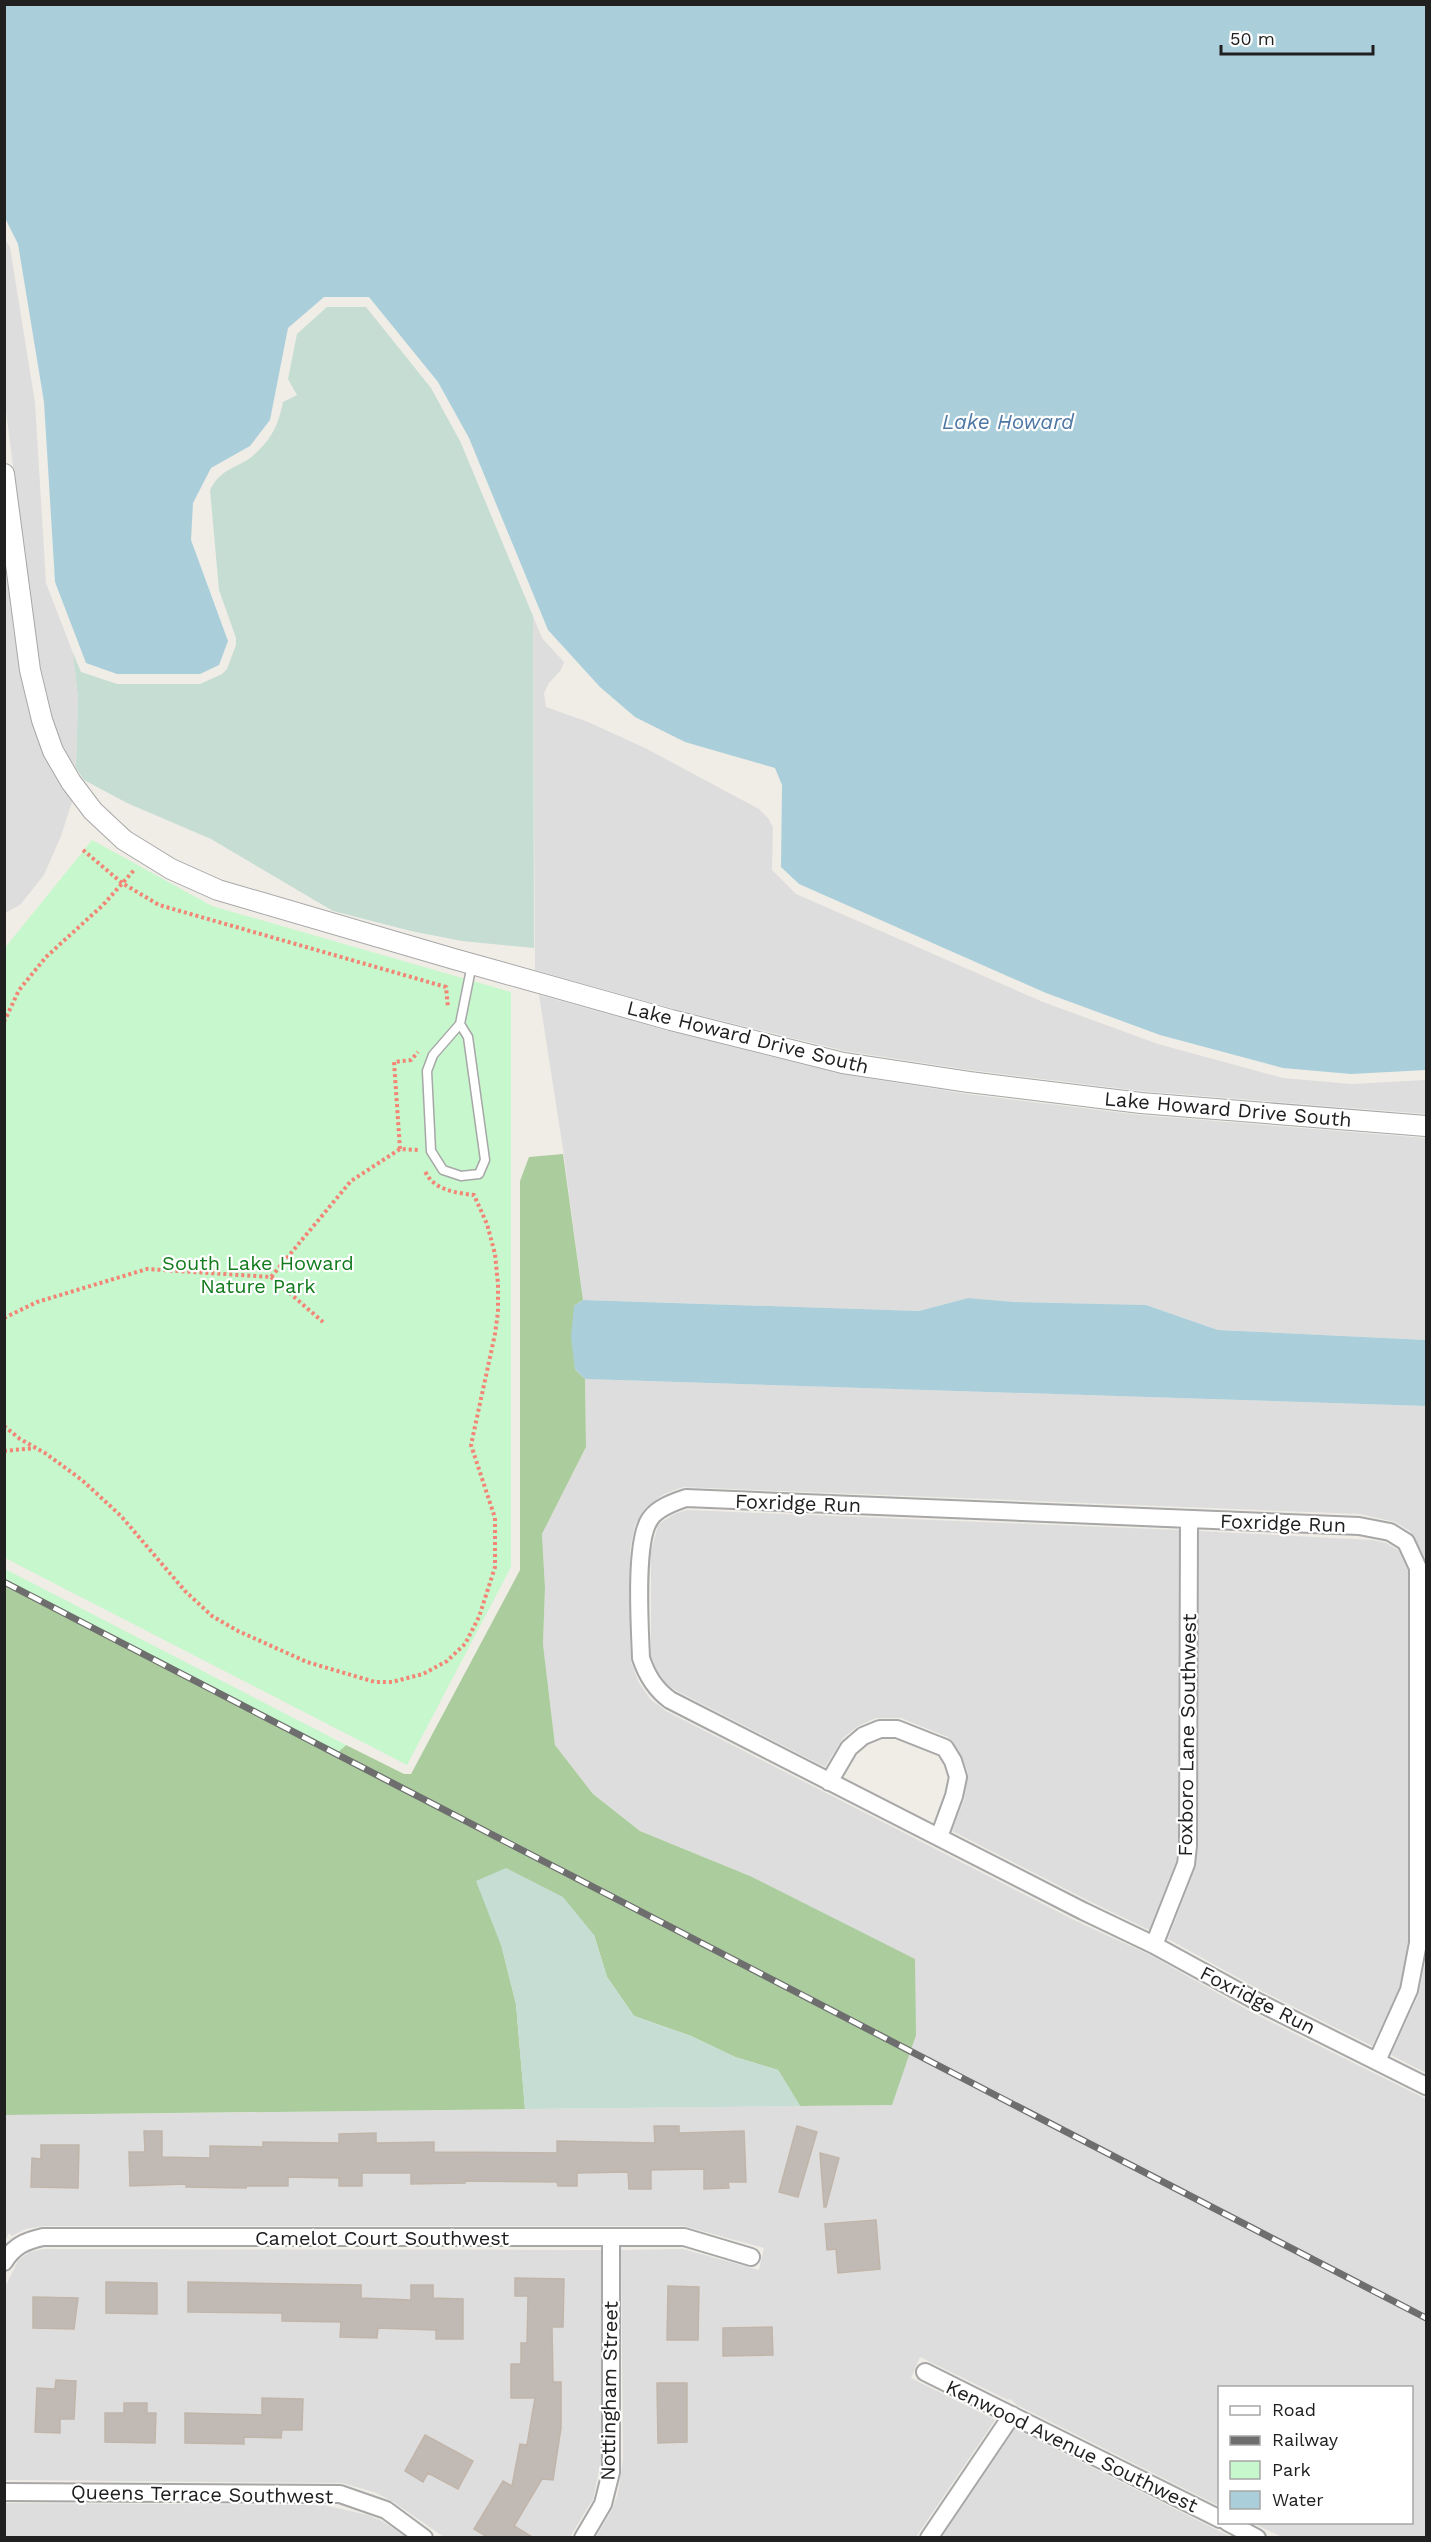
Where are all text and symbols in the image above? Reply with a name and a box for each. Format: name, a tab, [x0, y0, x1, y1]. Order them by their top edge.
scale bar	[1221, 18, 1372, 56]
text: 50 m	[1230, 28, 1275, 49]
water label: Lake Howard	[942, 409, 1075, 434]
street label: Lake Howard Drive South	[625, 995, 871, 1079]
street label: Lake Howard Drive South	[1103, 1086, 1353, 1132]
park label: South Lake Howard Nature Park	[162, 1251, 354, 1298]
street label: Foxridge Run	[735, 1489, 861, 1517]
street label: Foxridge Run	[1220, 1509, 1346, 1537]
street label: Foxboro Lane Southwest	[1173, 1613, 1201, 1857]
street label: Foxridge Run	[1196, 1961, 1320, 2039]
street label: Camelot Court Southwest	[255, 2226, 510, 2250]
street label: Nottingham Street	[595, 2300, 623, 2481]
street label: Kenwood Avenue Southwest	[942, 2374, 1202, 2518]
legend	[1218, 2386, 1413, 2524]
text: Road	[1272, 2399, 1316, 2420]
text: Railway	[1272, 2429, 1339, 2450]
text: Park	[1272, 2459, 1311, 2480]
street label: Queens Terrace Southwest	[71, 2480, 334, 2508]
text: Water	[1272, 2489, 1324, 2510]

